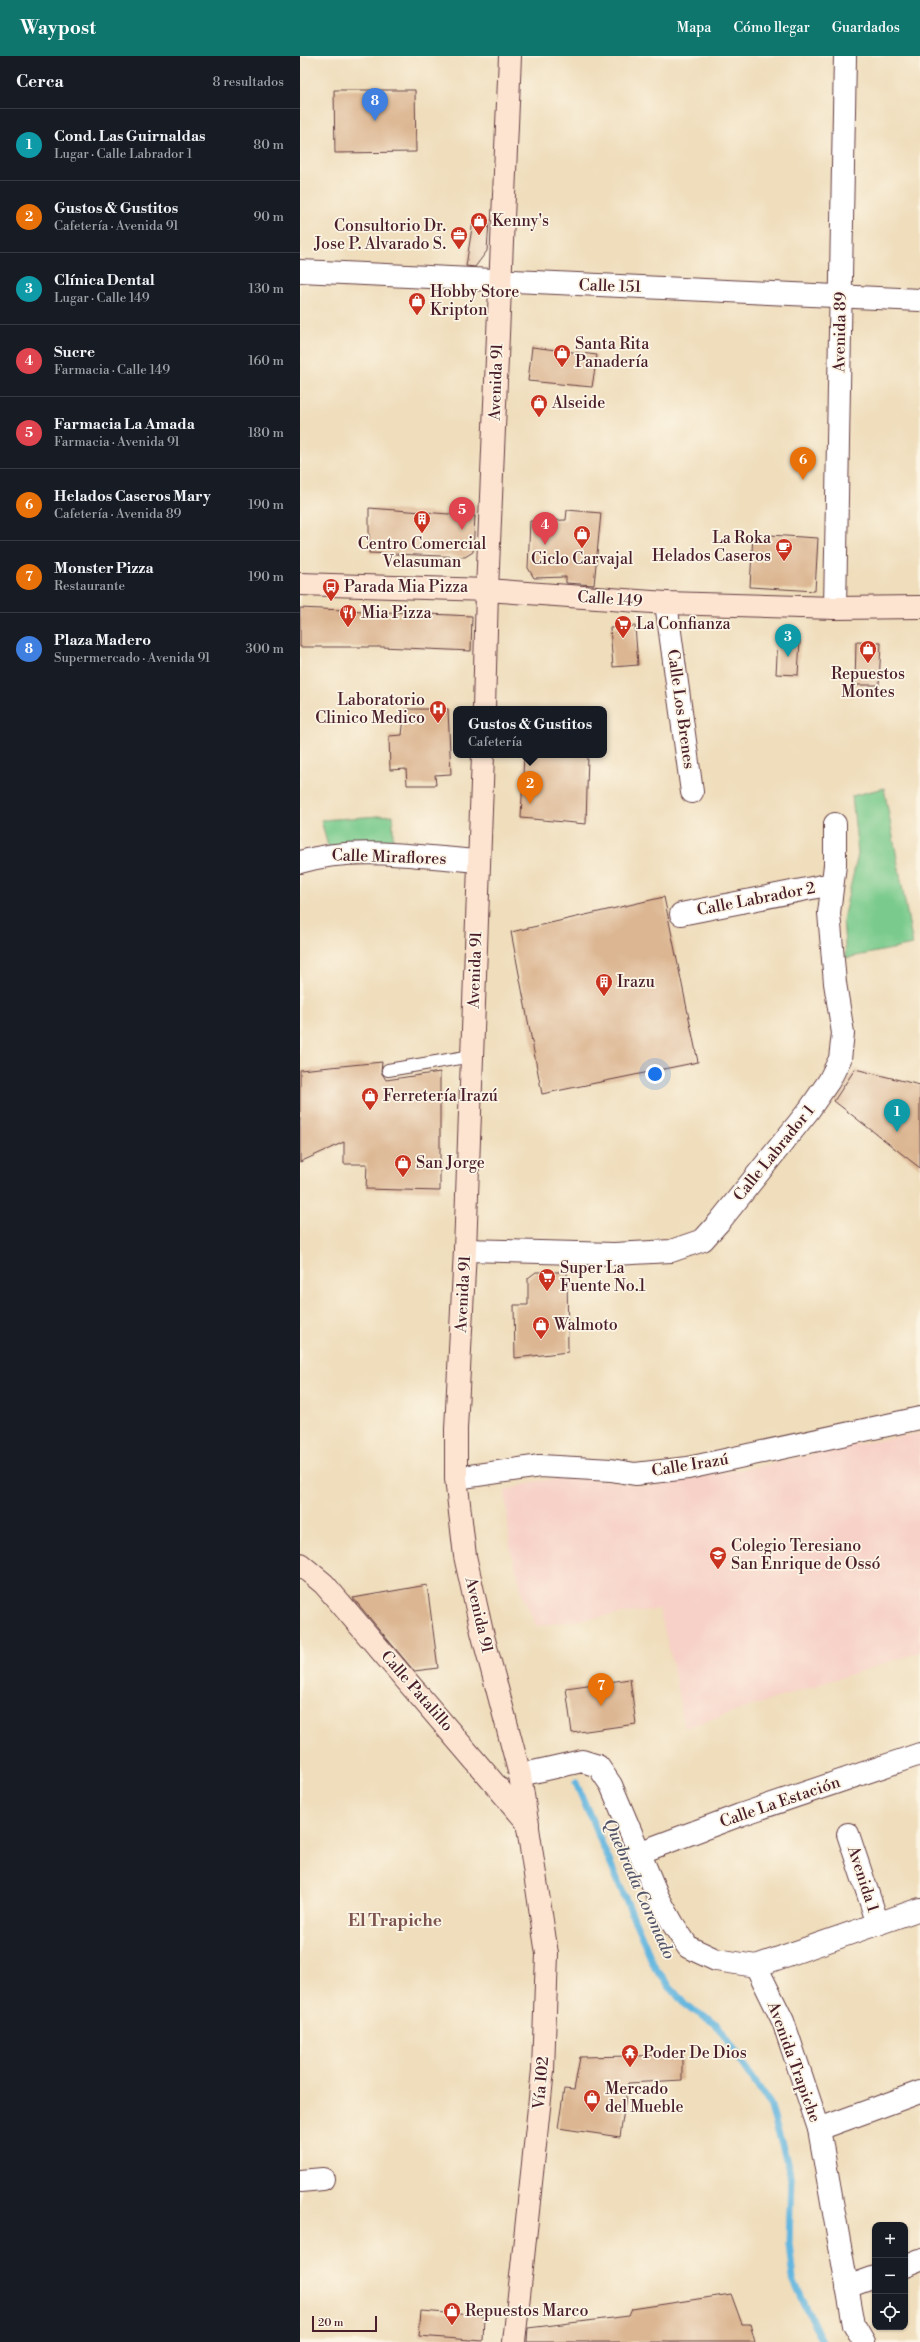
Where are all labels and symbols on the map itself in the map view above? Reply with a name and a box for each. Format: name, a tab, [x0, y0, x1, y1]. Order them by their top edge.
pin: 8	[362, 88, 388, 121]
shop icon: Kenny's	[469, 211, 489, 236]
place label: Kenny's	[492, 211, 549, 231]
place label: Consultorio Dr. Jose P. Alvarado S.	[313, 216, 446, 254]
office icon: Consultorio Dr. Jose P. Alvarado S.	[449, 225, 469, 250]
street label: Calle 151	[578, 275, 642, 297]
place label: Hobby Store Kripton	[430, 282, 519, 320]
shop icon: Hobby Store Kripton	[407, 291, 427, 316]
street label: Avenida 89	[829, 291, 851, 374]
place label: Santa Rita Panadería	[575, 334, 650, 372]
street label: Avenida 91	[485, 343, 507, 422]
shop icon: Santa Rita Panadería	[552, 343, 572, 368]
shop icon: Alseide	[529, 393, 549, 418]
place label: Alseide	[551, 393, 605, 413]
pin: 6	[790, 447, 816, 480]
pin: 5	[449, 497, 475, 530]
building icon: Centro Comercial Velasuman	[412, 509, 432, 534]
pin: 4	[532, 512, 558, 545]
shop icon: Ciclo Carvajal	[572, 524, 592, 549]
place label: La Roka Helados Caseros	[652, 528, 772, 566]
place label: Centro Comercial Velasuman	[358, 534, 486, 572]
cafe icon: La Roka Helados Caseros	[774, 537, 794, 562]
place label: Ciclo Carvajal	[531, 549, 633, 569]
bus stop icon: Parada Mia Pizza	[321, 577, 341, 602]
place label: Parada Mia Pizza	[344, 577, 469, 597]
street label: Calle 149	[577, 587, 644, 611]
restaurant icon: Mia Pizza	[338, 603, 358, 628]
place label: Mia Pizza	[361, 603, 432, 623]
supermarket icon: La Confianza	[613, 614, 633, 639]
place label: La Confianza	[636, 614, 732, 634]
pin: 3	[775, 624, 801, 657]
shop icon: Repuestos Montes	[858, 639, 878, 664]
street label: Calle Los Brenes	[663, 648, 699, 770]
place label: Repuestos Montes	[831, 664, 905, 702]
place label: Laboratorio Clinico Medico	[315, 690, 425, 728]
hospital icon: Laboratorio Clinico Medico	[428, 699, 448, 724]
pin: 2	[517, 771, 543, 804]
street label: Calle Miraflores	[331, 845, 447, 869]
street label: Calle Labrador 2	[695, 878, 817, 920]
street label: Avenida 91	[464, 931, 486, 1010]
building icon: Irazu	[594, 972, 614, 997]
place label: Irazu	[617, 972, 655, 992]
your location	[645, 1064, 665, 1084]
shop icon: Ferretería Irazú	[360, 1086, 380, 1111]
place label: Ferretería Irazú	[383, 1086, 498, 1106]
pin: 1	[884, 1099, 910, 1132]
street label: Calle Labrador 1	[729, 1101, 819, 1205]
shop icon: San Jorge	[393, 1153, 413, 1178]
place label: San Jorge	[416, 1153, 485, 1173]
street label: Avenida 91	[451, 1255, 475, 1334]
place label: Super La Fuente No.1	[560, 1258, 646, 1296]
supermarket icon: Super La Fuente No.1	[537, 1267, 557, 1292]
shop icon: Walmoto	[531, 1315, 551, 1340]
place label: Walmoto	[553, 1315, 618, 1335]
street label: Calle Irazú	[650, 1449, 730, 1481]
place label: Colegio Teresiano San Enrique de Ossó	[731, 1536, 881, 1574]
school or university icon: Colegio Teresiano San Enrique de Ossó	[708, 1545, 728, 1570]
street label: Avenida 91	[460, 1574, 497, 1655]
street label: Calle Patalillo	[376, 1646, 458, 1736]
pin: 7	[588, 1673, 614, 1706]
street label: Calle La Estación	[717, 1772, 843, 1832]
water label: Quebrada Coronado	[598, 1815, 680, 1963]
street label: Avenida 1	[843, 1843, 883, 1915]
district label: El Trapiche	[348, 1910, 442, 1932]
street label: Avenida Trapiche	[763, 1998, 825, 2125]
temple icon: Poder De Dios	[620, 2043, 640, 2068]
place label: Poder De Dios	[643, 2043, 747, 2063]
street label: Vía 102	[529, 2056, 553, 2111]
place label: Mercado del Mueble	[605, 2079, 683, 2117]
shop icon: Mercado del Mueble	[582, 2088, 602, 2113]
shop icon: Repuestos Marco	[442, 2301, 462, 2326]
place label: Repuestos Marco	[465, 2301, 588, 2321]
scale bar	[312, 2314, 377, 2333]

